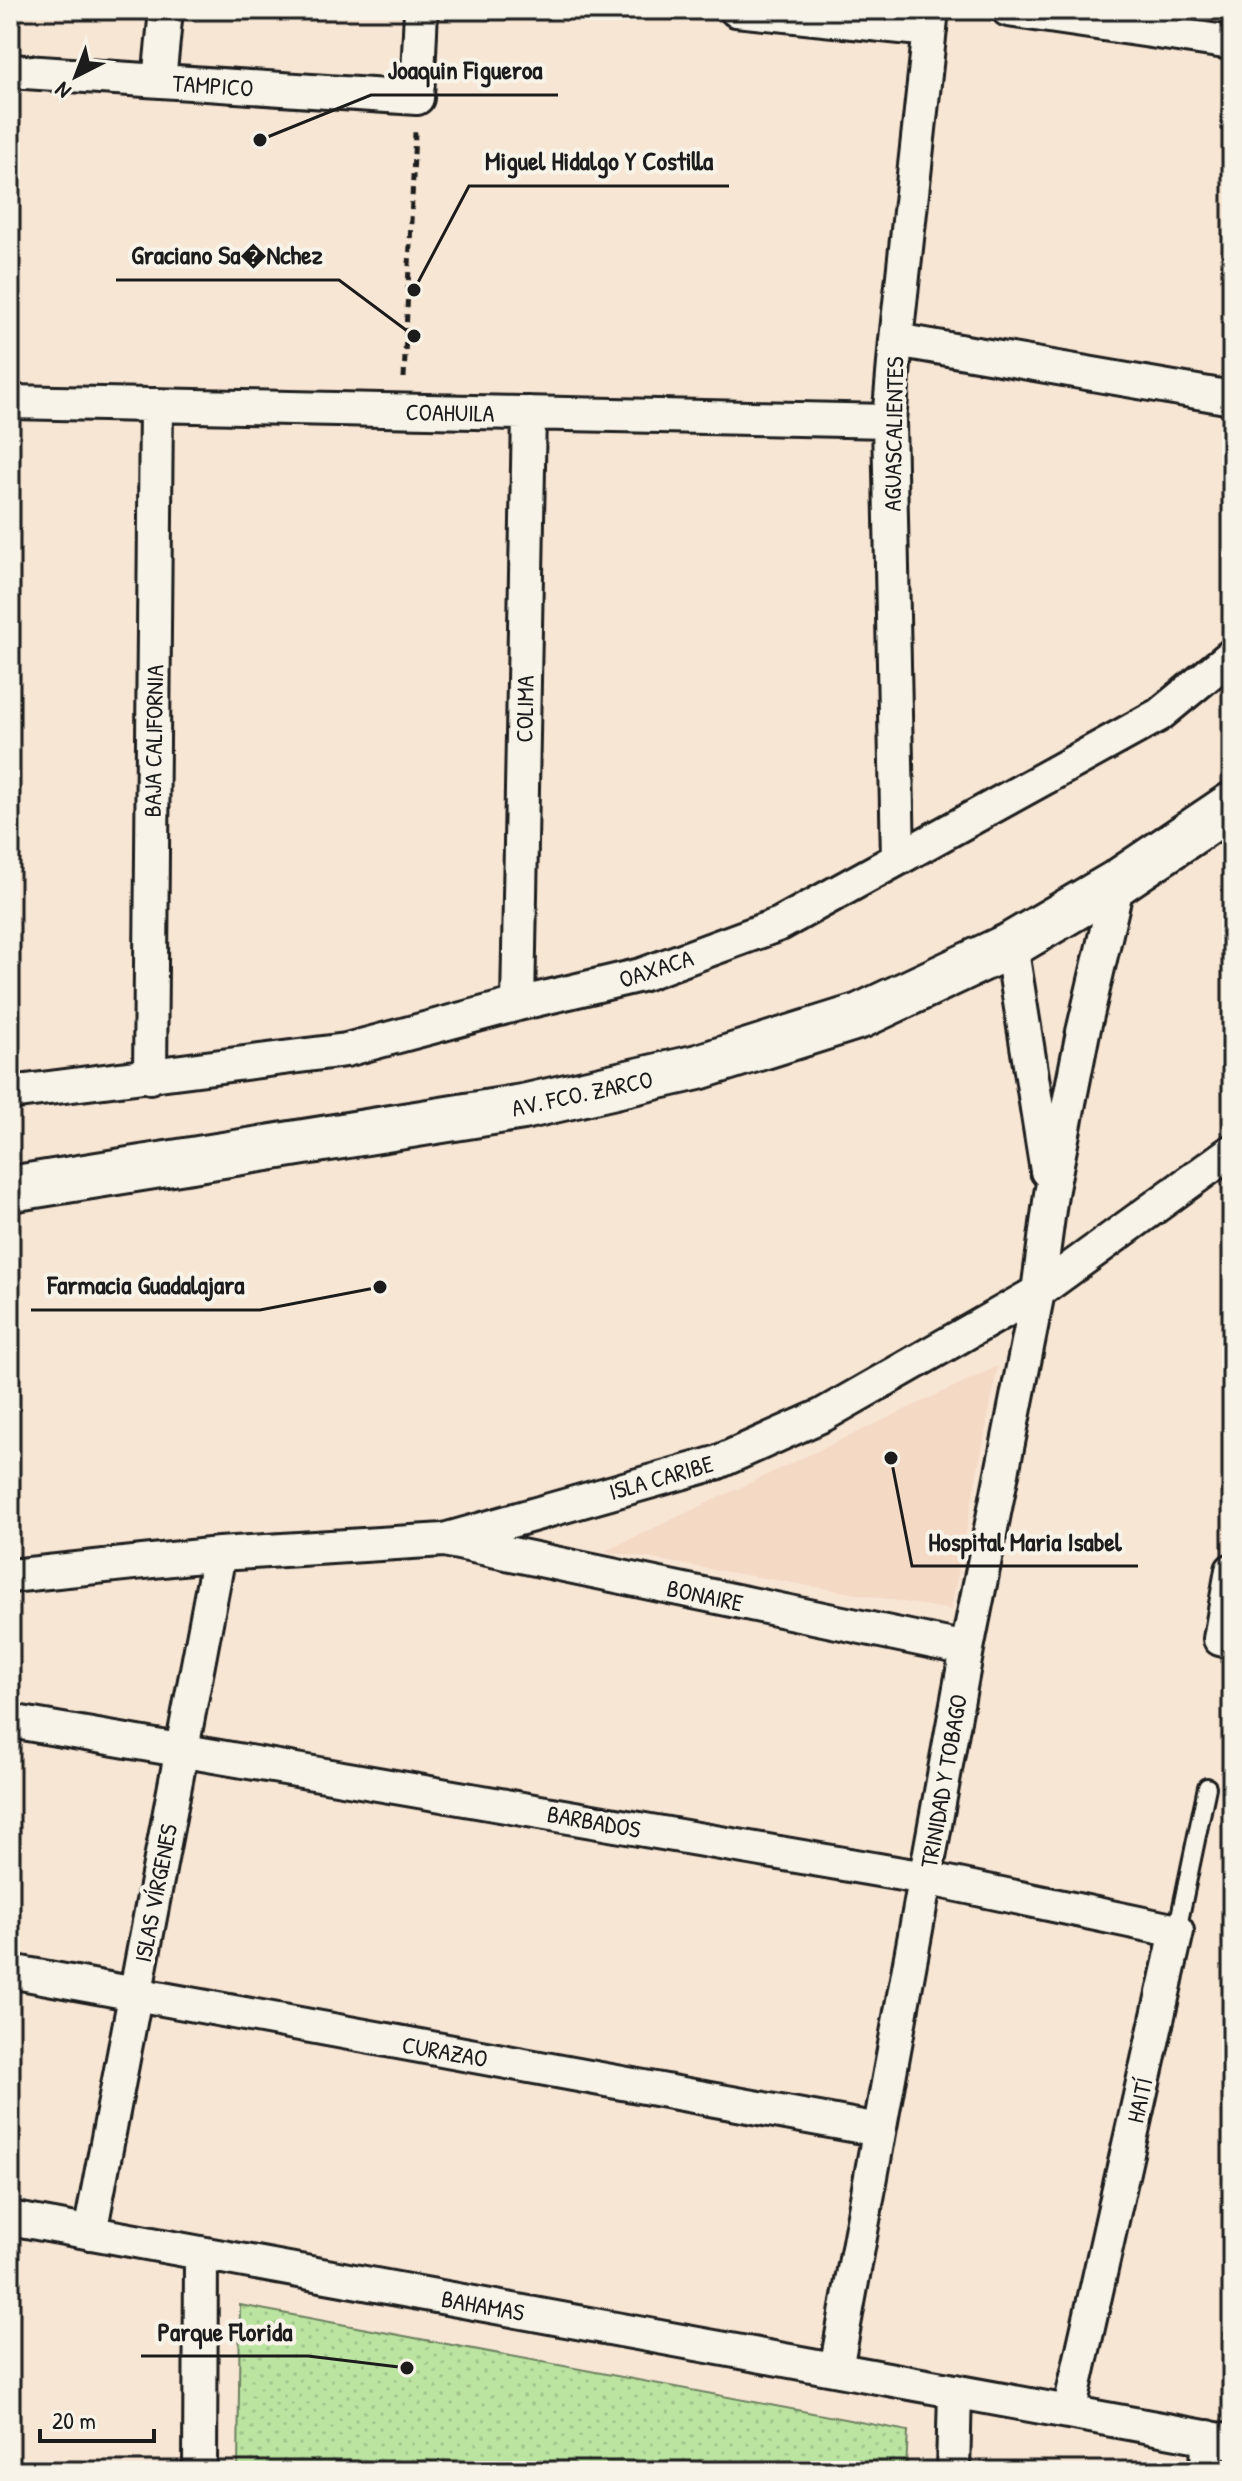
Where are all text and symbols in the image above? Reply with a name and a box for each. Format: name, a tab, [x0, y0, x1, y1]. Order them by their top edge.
north arrow	[36, 36, 116, 116]
callout: Joaquin Figueroa	[371, 45, 558, 95]
text: Joaquin Figueroa	[388, 52, 543, 88]
street label: TAMPICO	[172, 66, 254, 104]
text: N	[48, 76, 77, 106]
callout: Miguel Hidalgo Y Costilla	[469, 136, 729, 186]
text: Miguel Hidalgo Y Costilla	[485, 143, 714, 179]
callout: Graciano Sa�Nchez	[116, 230, 339, 280]
text: Graciano Sa�Nchez	[131, 237, 323, 272]
street label: AGUASCALIENTES	[876, 356, 910, 512]
street label: COAHUILA	[405, 395, 495, 429]
street label: BAJA CALIFORNIA	[136, 664, 170, 818]
street label: COLIMA	[507, 675, 541, 743]
street label: OAXACA	[615, 941, 697, 995]
street label: AV. FCO. ZARCO	[509, 1062, 655, 1124]
callout: Farmacia Guadalajara	[31, 1260, 260, 1310]
text: Farmacia Guadalajara	[47, 1267, 245, 1302]
street label: ISLA CARIBE	[605, 1447, 717, 1507]
callout: Hospital Maria Isabel	[912, 1516, 1138, 1566]
text: Hospital Maria Isabel	[928, 1524, 1123, 1560]
street label: BONAIRE	[664, 1571, 746, 1619]
street label: TRINIDAD Y TOBAGO	[912, 1692, 974, 1870]
street label: BARBADOS	[545, 1797, 643, 1845]
street label: ISLAS VÍRGENES	[126, 1821, 184, 1965]
street label: CURAZAO	[400, 2028, 490, 2074]
street label: HAITÍ	[1118, 2074, 1160, 2126]
street label: BAHAMAS	[439, 2282, 527, 2328]
callout: Parque Florida	[141, 2306, 308, 2356]
text: Parque Florida	[158, 2314, 293, 2350]
scale bar	[40, 2393, 154, 2443]
text: 20 m	[52, 2404, 96, 2436]

